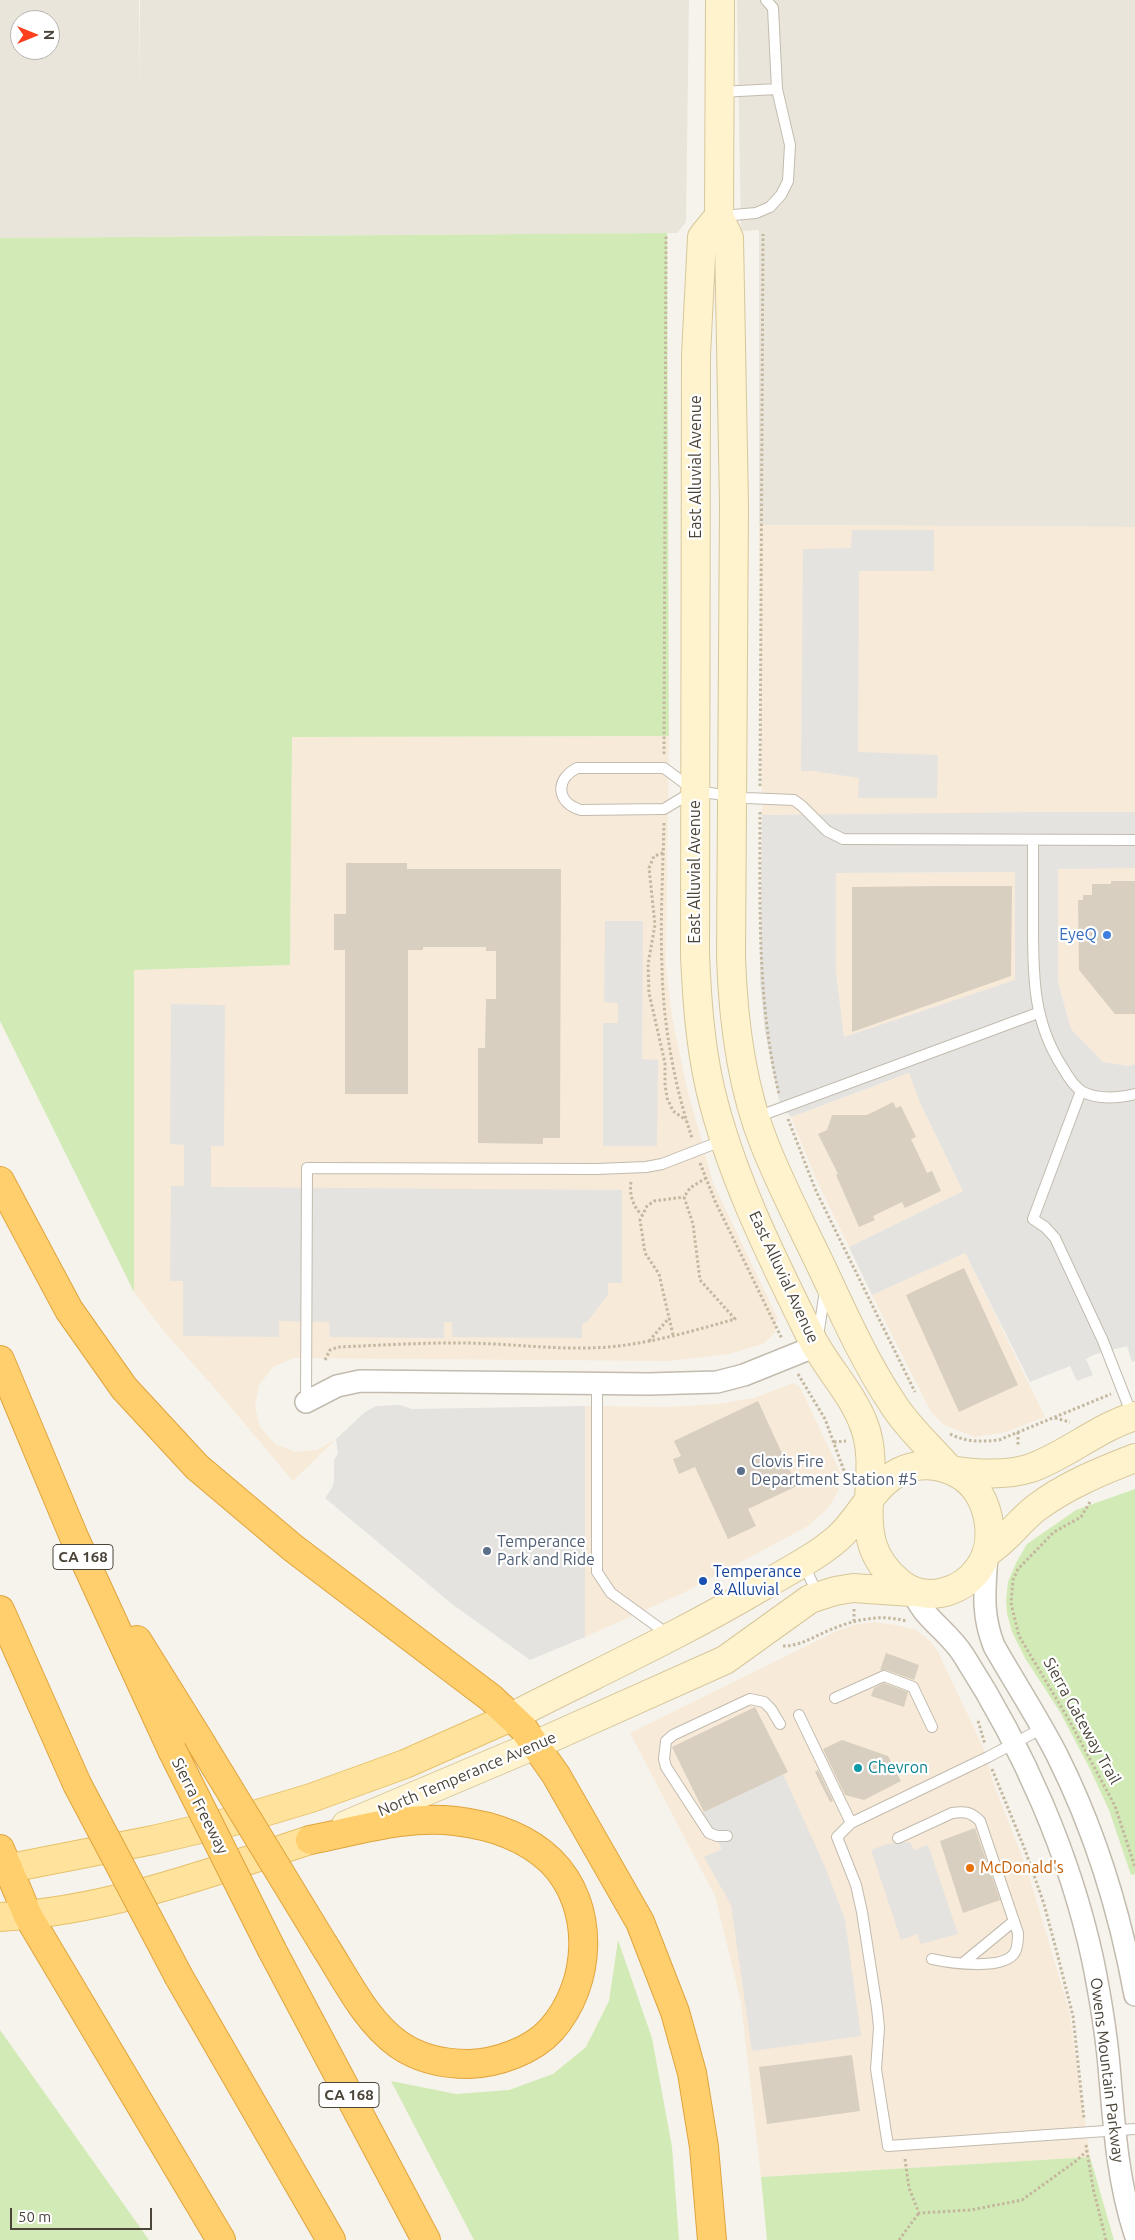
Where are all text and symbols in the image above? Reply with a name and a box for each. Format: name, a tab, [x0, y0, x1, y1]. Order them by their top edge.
north arrow	[10, 10, 60, 60]
text: N	[41, 30, 57, 40]
street label: East Alluvial Avenue	[686, 395, 706, 539]
street label: East Alluvial Avenue	[685, 800, 705, 944]
place label: EyeQ	[1059, 925, 1097, 945]
marker: EyeQ	[1101, 929, 1113, 941]
street label: East Alluvial Avenue	[745, 1208, 823, 1346]
place label: Clovis Fire Department Station #5	[751, 1452, 918, 1490]
marker: Clovis Fire Department Station #5	[735, 1465, 747, 1477]
place label: Temperance Park and Ride	[497, 1532, 595, 1570]
road number: CA 168	[53, 1544, 113, 1570]
marker: Temperance Park and Ride	[481, 1545, 493, 1557]
place label: Temperance & Alluvial	[713, 1562, 802, 1600]
marker: Temperance & Alluvial	[697, 1575, 709, 1587]
street label: Sierra Gateway Trail	[1039, 1654, 1125, 1788]
street label: North Temperance Avenue	[375, 1728, 559, 1820]
street label: Sierra Freeway	[168, 1755, 232, 1857]
place label: Chevron	[868, 1758, 928, 1778]
marker: Chevron	[852, 1762, 864, 1774]
place label: McDonald's	[980, 1858, 1064, 1878]
marker: McDonald's	[964, 1862, 976, 1874]
street label: Owens Mountain Parkway	[1086, 1976, 1128, 2164]
road number: CA 168	[319, 2082, 379, 2108]
scale bar	[12, 2198, 155, 2230]
text: 50 m	[18, 2208, 51, 2225]

